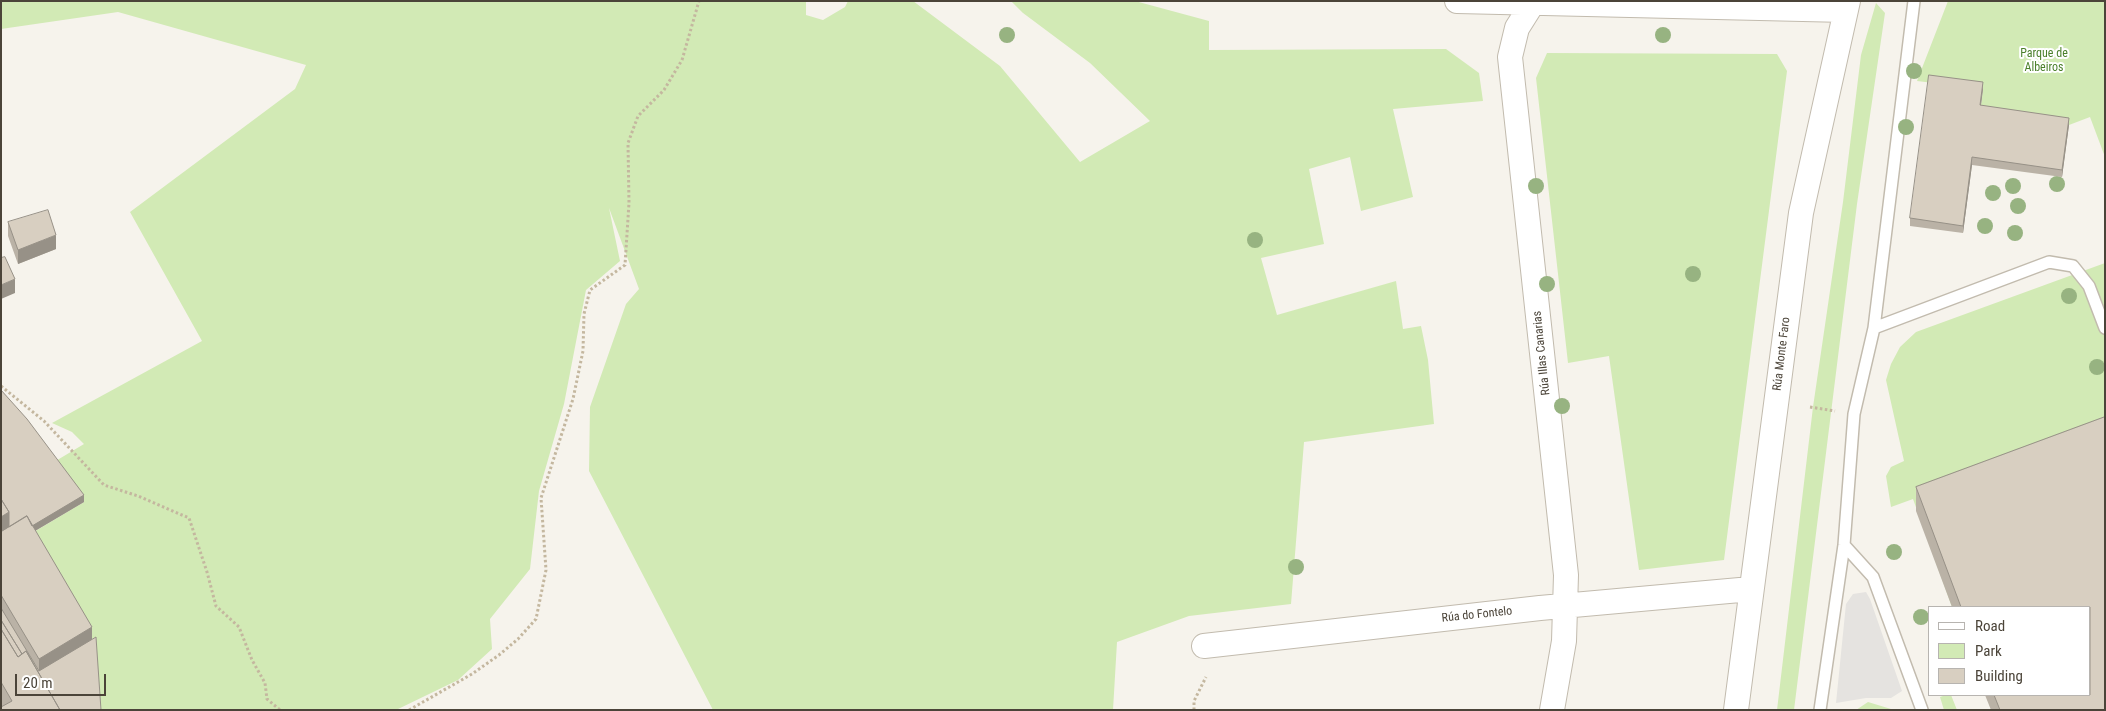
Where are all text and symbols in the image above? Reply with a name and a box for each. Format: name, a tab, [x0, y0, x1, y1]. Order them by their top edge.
park label: Parque de Albeiros	[2020, 47, 2068, 75]
street label: Rúa Illas Canarias	[1530, 310, 1554, 396]
street label: Rúa Monte Faro	[1770, 316, 1794, 392]
street label: Rúa do Fontelo	[1441, 604, 1513, 626]
legend	[1928, 606, 2091, 696]
text: Road	[1975, 617, 2005, 635]
text: Park	[1975, 642, 2002, 660]
scale bar	[18, 664, 109, 696]
text: Building	[1975, 667, 2023, 685]
text: 20 m	[23, 674, 53, 692]

